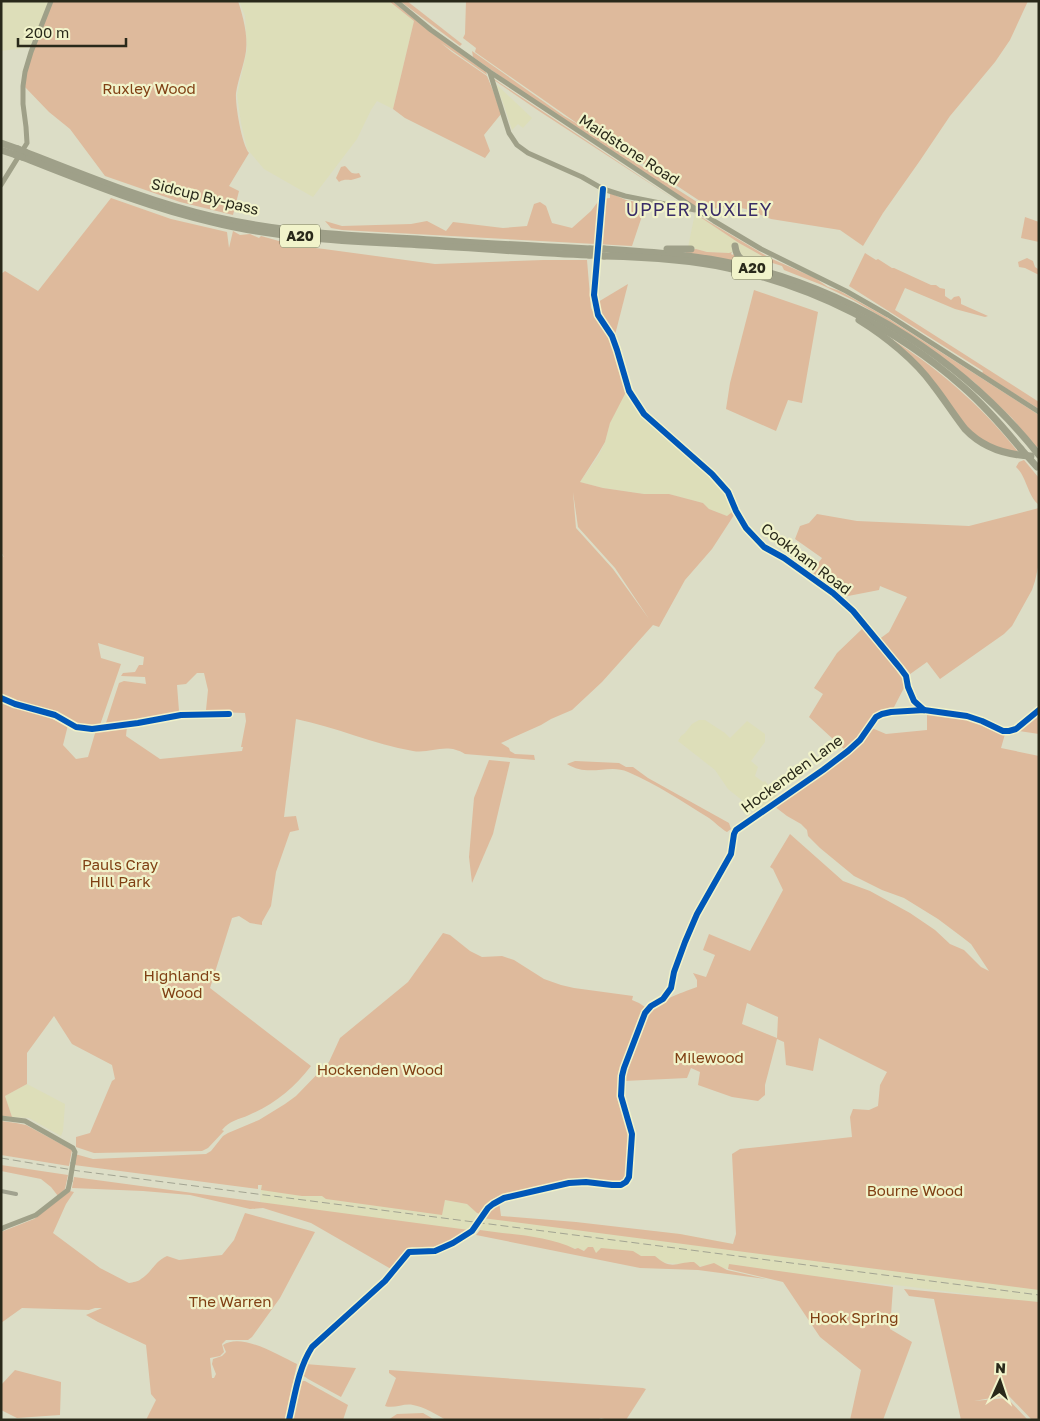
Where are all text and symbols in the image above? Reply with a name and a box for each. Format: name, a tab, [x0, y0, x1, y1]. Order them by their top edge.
scale bar	[18, 15, 125, 47]
text: 200 m	[25, 23, 69, 41]
park label: Ruxley Wood	[102, 79, 196, 97]
street label: Maidstone Road	[576, 110, 683, 188]
street label: Sidcup By-pass	[150, 174, 261, 218]
district label: UPPER RUXLEY	[626, 198, 772, 220]
road number: A20	[280, 225, 320, 248]
road number: A20	[732, 256, 772, 280]
street label: Cookham Road	[758, 518, 855, 598]
street label: Hockenden Lane	[737, 730, 846, 816]
park label: Pauls Cray Hill Park	[82, 855, 159, 890]
park label: Highland's Wood	[144, 966, 220, 1001]
park label: Milewood	[674, 1048, 744, 1066]
park label: Hockenden Wood	[317, 1060, 443, 1078]
park label: Bourne Wood	[867, 1181, 963, 1199]
park label: The Warren	[189, 1292, 271, 1310]
park label: Hook Spring	[810, 1308, 898, 1326]
north arrow	[975, 1356, 1025, 1406]
text: N	[995, 1359, 1006, 1376]

